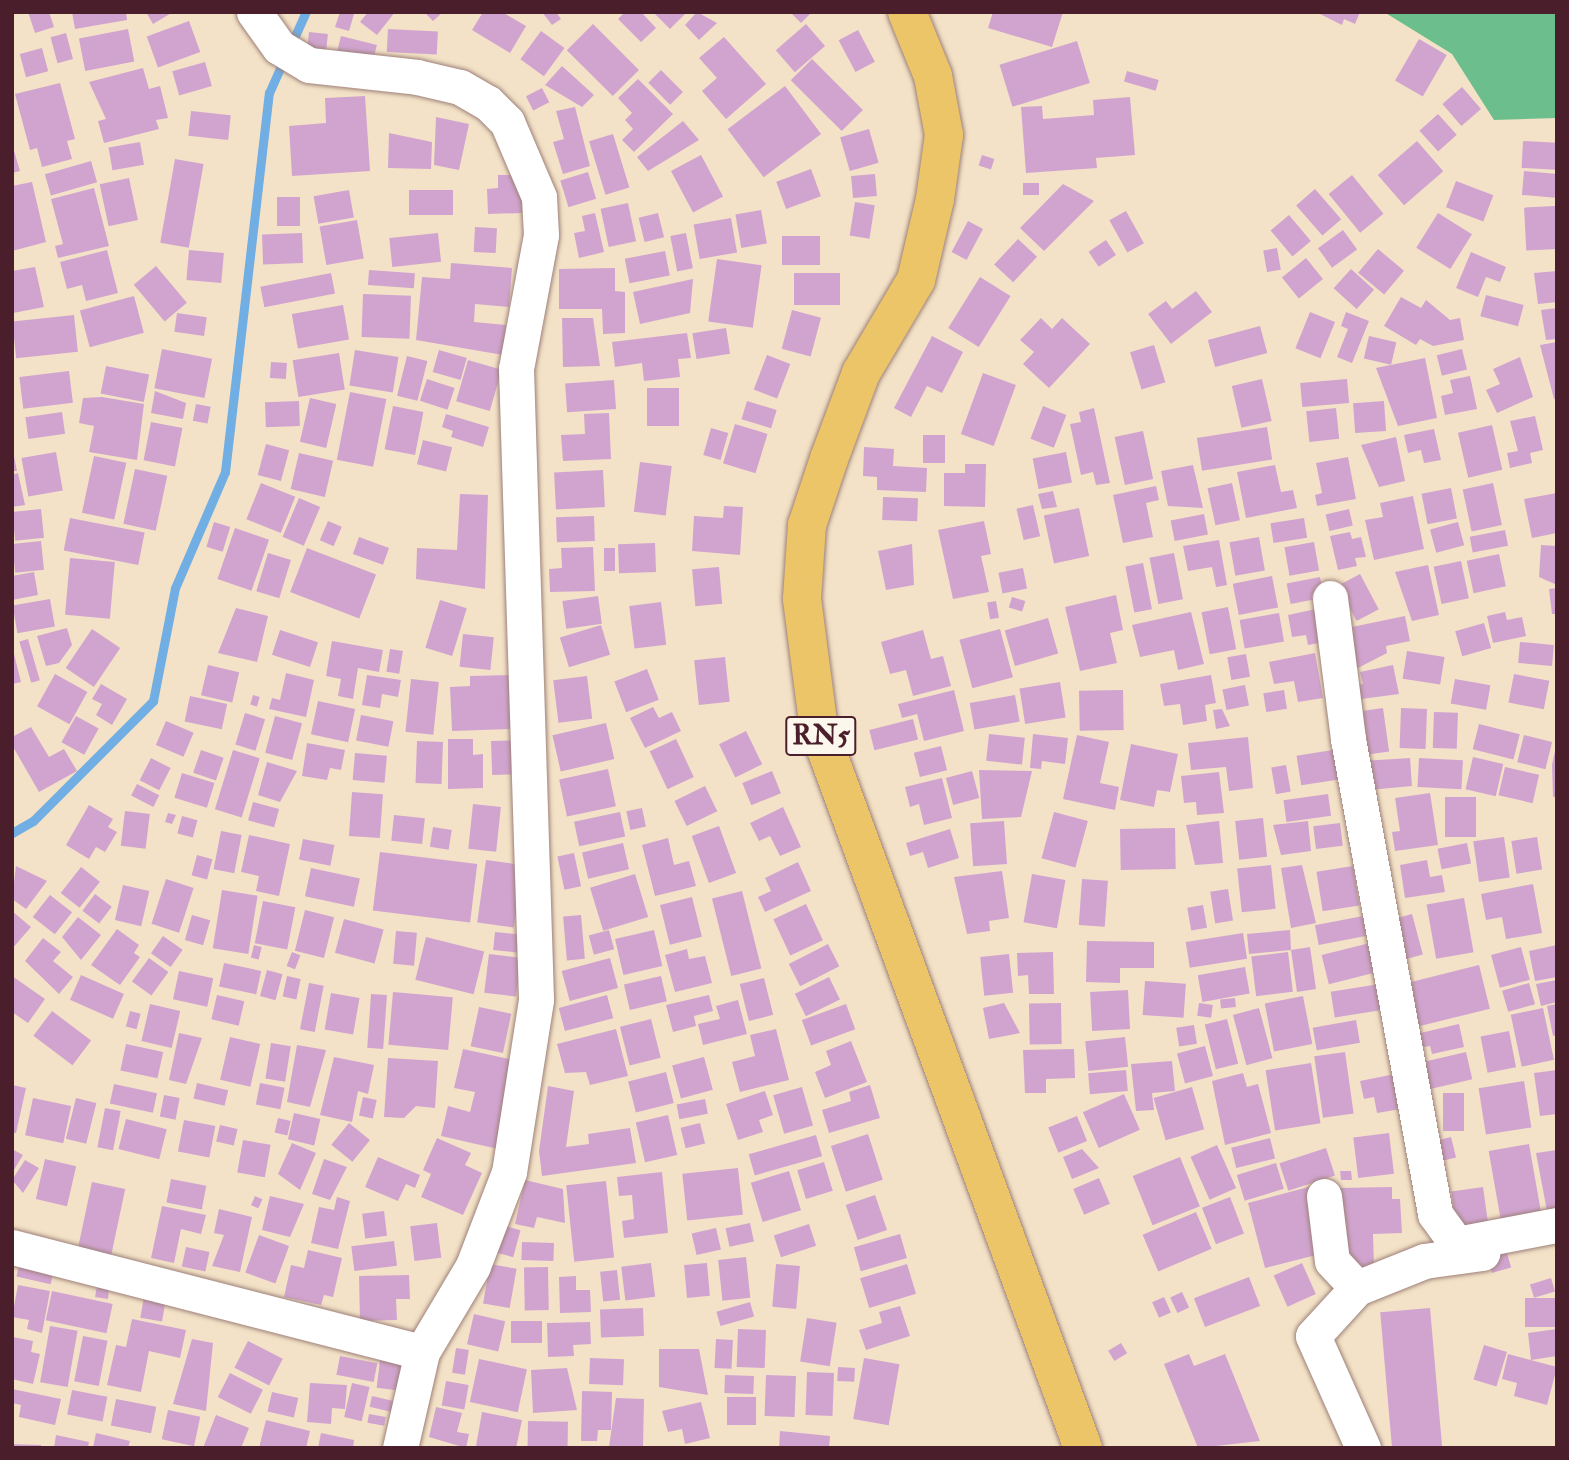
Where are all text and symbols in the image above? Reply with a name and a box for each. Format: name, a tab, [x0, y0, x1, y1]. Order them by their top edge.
road number: RN5	[784, 712, 858, 760]

